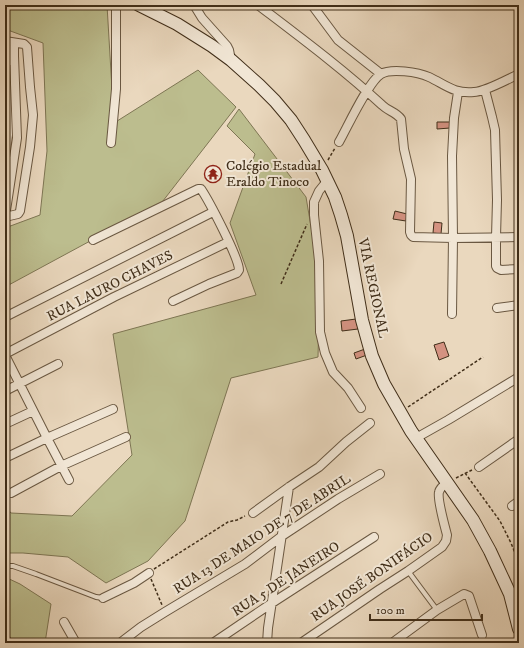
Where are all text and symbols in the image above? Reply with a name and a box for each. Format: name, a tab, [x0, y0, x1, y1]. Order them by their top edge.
place label: Colégio Estadual Eraldo Tinoco	[226, 157, 322, 191]
temple icon: Colégio Estadual Eraldo Tinoco	[203, 164, 223, 184]
street label: VIA REGIONAL	[353, 236, 392, 339]
street label: RUA LAURO CHAVES	[44, 246, 176, 326]
street label: RUA 13 DE MAIO DE 7 DE ABRIL	[170, 470, 354, 598]
street label: RUA JOSÉ BONIFÁCIO	[308, 528, 437, 626]
street label: RUA 5 DE JANEIRO	[229, 537, 343, 621]
scale bar	[370, 596, 482, 622]
text: 100 m	[376, 603, 405, 618]

